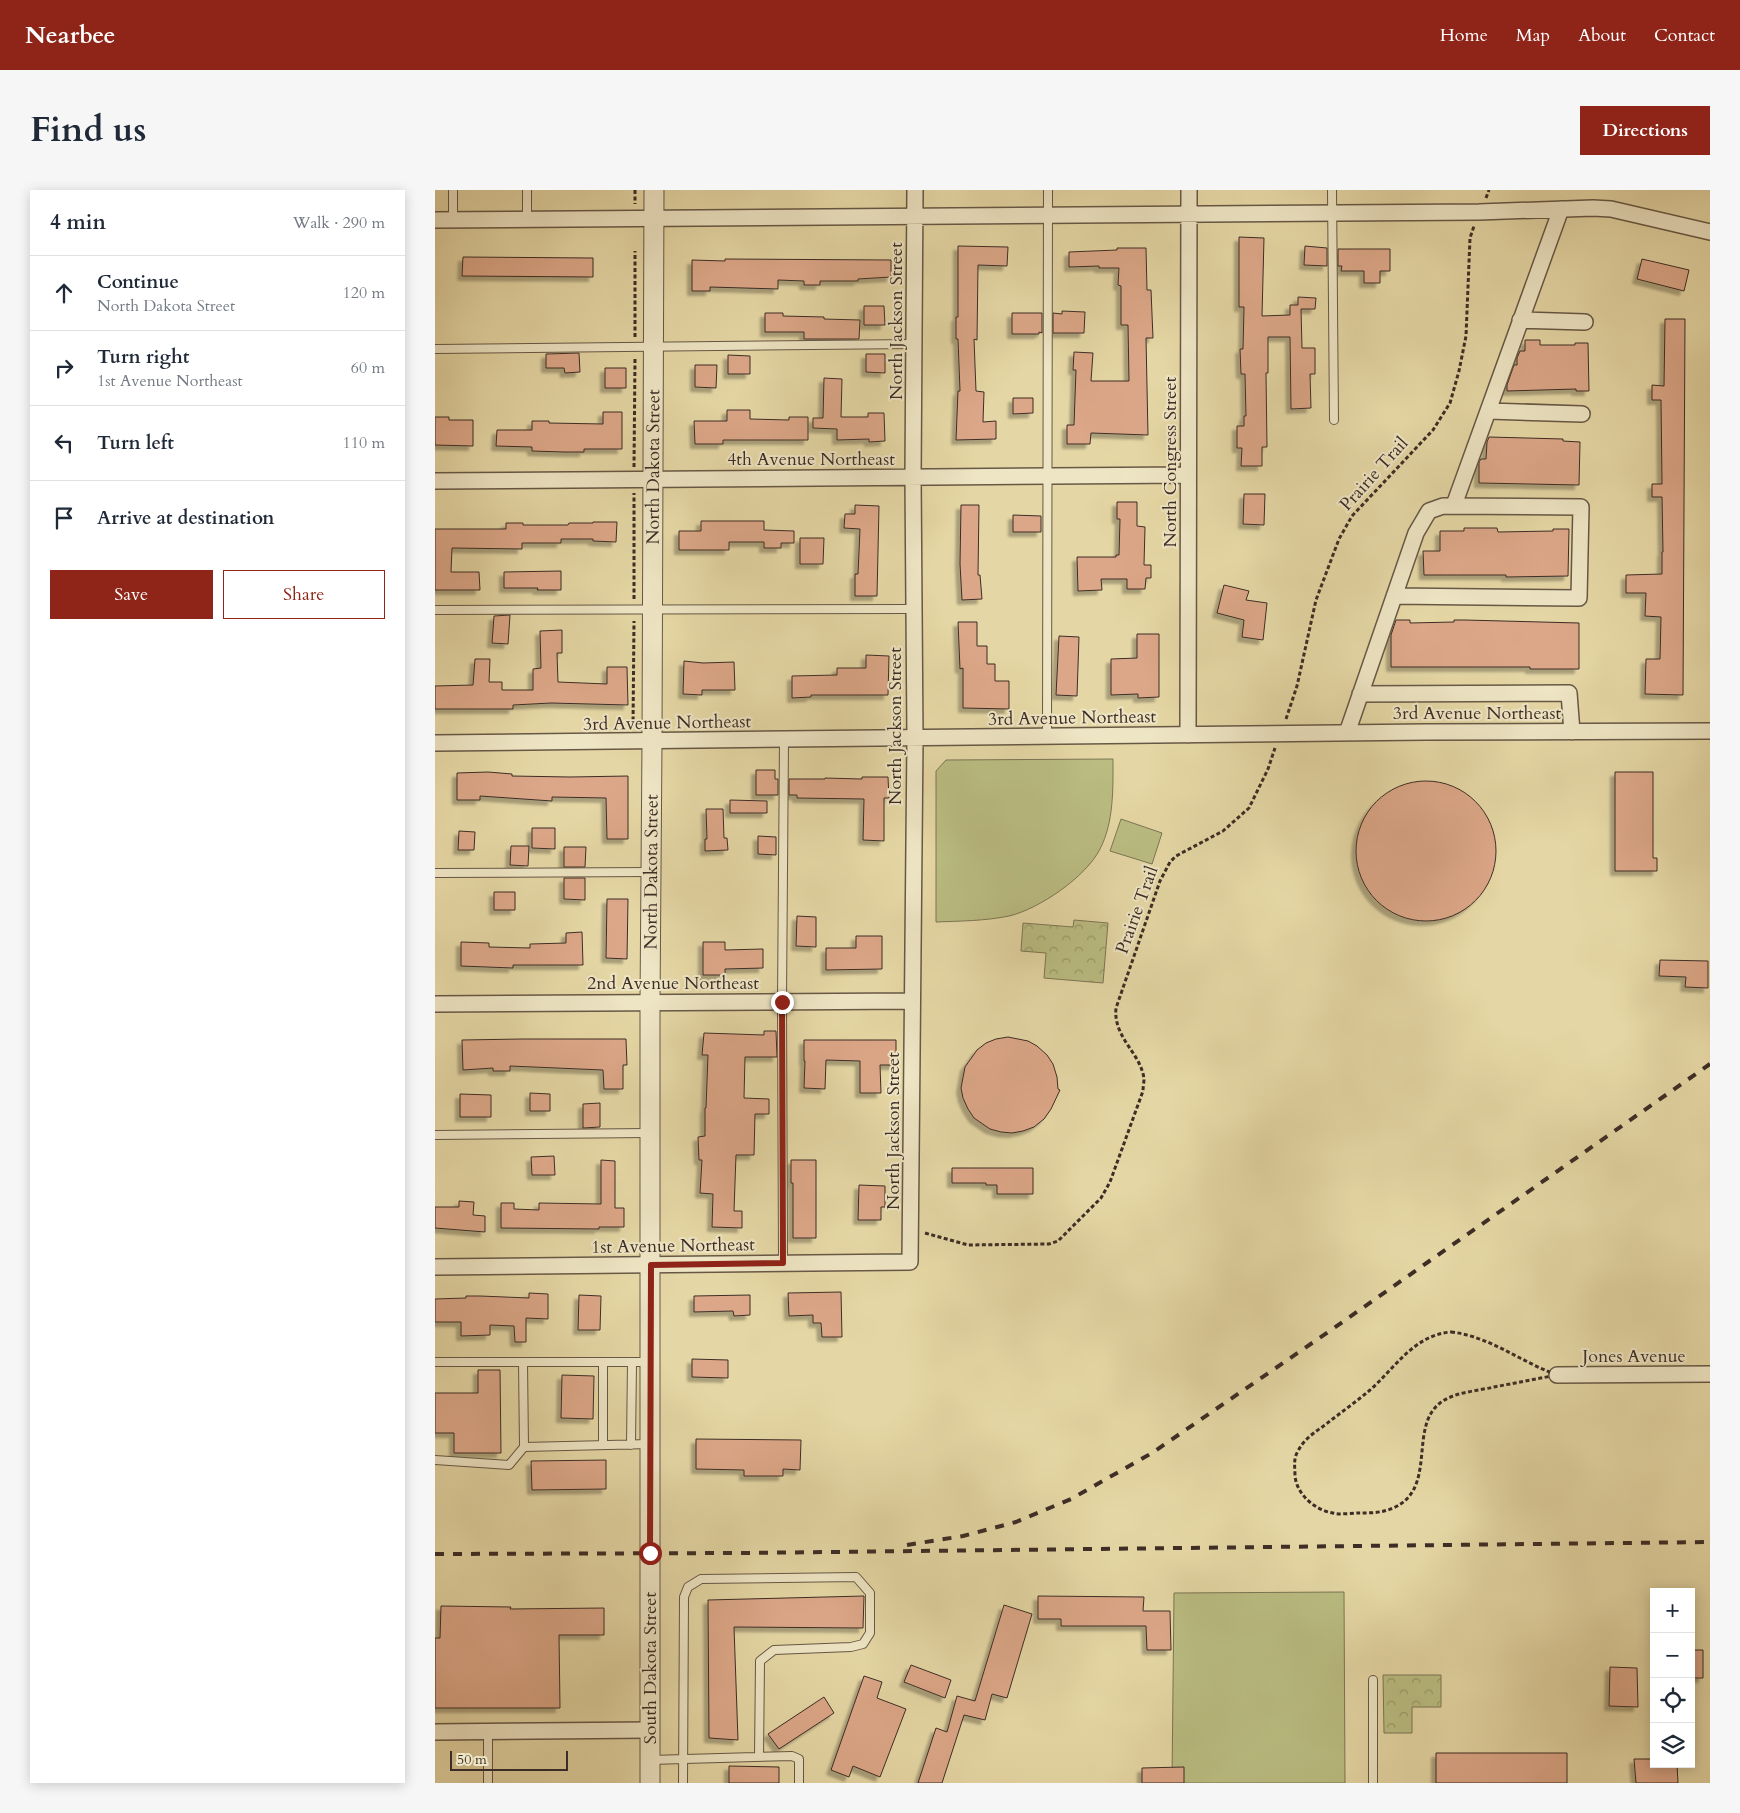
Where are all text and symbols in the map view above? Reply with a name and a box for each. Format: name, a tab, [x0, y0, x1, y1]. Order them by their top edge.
text: Nearbee	[25, 19, 115, 52]
text: Home	[1440, 23, 1488, 48]
text: Map	[1516, 23, 1550, 48]
text: About	[1578, 23, 1626, 48]
text: Contact	[1654, 23, 1715, 48]
text: Find us	[30, 106, 146, 154]
button: Directions	[1580, 106, 1710, 155]
text: 4 min	[50, 208, 106, 237]
text: Walk · 290 m	[293, 212, 385, 234]
street label: North Jackson Street	[884, 242, 909, 400]
text: Continue	[97, 269, 179, 295]
icon: ahead	[50, 279, 78, 307]
text: 120 m	[343, 282, 385, 304]
text: North Dakota Street	[97, 295, 235, 317]
text: Turn right	[97, 344, 189, 370]
icon: right	[50, 354, 78, 382]
text: 60 m	[351, 357, 385, 379]
text: 1st Avenue Northeast	[97, 370, 243, 392]
street label: North Congress Street	[1158, 376, 1183, 547]
street label: North Dakota Street	[640, 389, 666, 545]
icon: left	[50, 429, 78, 457]
text: Turn left	[97, 430, 174, 456]
street label: Prairie Trail	[1334, 431, 1414, 517]
text: 110 m	[343, 432, 385, 454]
street label: 4th Avenue Northeast	[727, 447, 895, 472]
icon: arrive	[50, 504, 78, 532]
text: Arrive at destination	[97, 505, 274, 531]
button: Save	[50, 570, 213, 619]
button: Share	[223, 570, 385, 619]
street label: North Jackson Street	[883, 647, 908, 805]
street label: 3rd Avenue Northeast	[1393, 701, 1561, 726]
street label: 3rd Avenue Northeast	[988, 704, 1157, 732]
street label: 3rd Avenue Northeast	[583, 709, 752, 737]
street label: North Dakota Street	[638, 794, 664, 950]
street label: Prairie Trail	[1110, 862, 1165, 957]
street label: 2nd Avenue Northeast	[587, 971, 759, 996]
route end	[771, 991, 794, 1014]
street label: North Jackson Street	[881, 1052, 906, 1210]
street label: 1st Avenue Northeast	[591, 1232, 755, 1260]
street label: Jones Avenue	[1579, 1344, 1686, 1369]
route start	[639, 1542, 662, 1565]
map controls	[1650, 1588, 1695, 1768]
button: +	[1650, 1588, 1695, 1633]
street label: South Dakota Street	[638, 1591, 663, 1744]
button: −	[1650, 1633, 1695, 1678]
button: locate	[1650, 1678, 1695, 1723]
button: layers	[1650, 1723, 1695, 1768]
scale bar	[450, 1748, 567, 1771]
text: 50 m	[457, 1750, 487, 1769]

